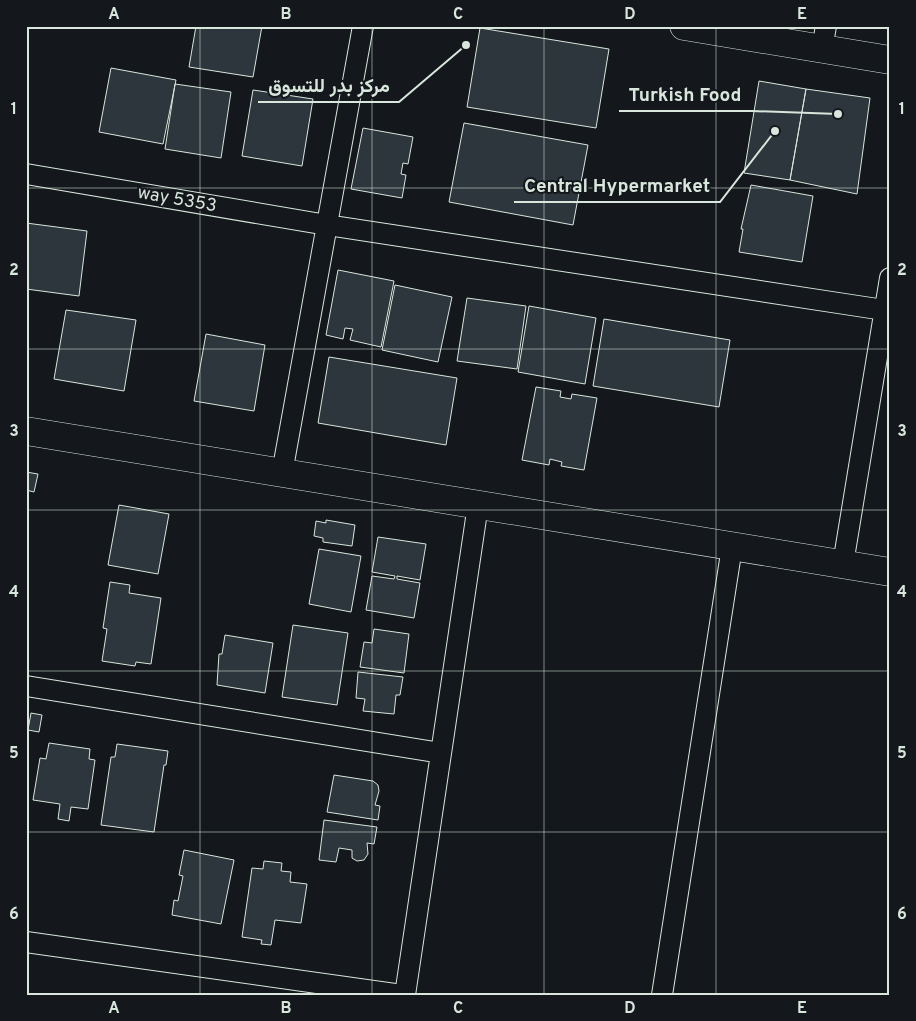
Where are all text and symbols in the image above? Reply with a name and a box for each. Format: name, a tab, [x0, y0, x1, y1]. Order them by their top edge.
text: A	[108, 5, 120, 25]
text: B	[280, 5, 292, 25]
text: C	[453, 5, 463, 25]
text: D	[624, 5, 636, 25]
text: E	[797, 5, 807, 25]
callout: مركز بدر للتسوق	[258, 68, 399, 102]
text: مركز بدر للتسوق	[268, 75, 390, 99]
callout: Turkish Food	[619, 77, 752, 111]
text: Turkish Food	[629, 84, 741, 108]
text: 1	[11, 100, 17, 120]
text: 1	[899, 100, 905, 120]
callout: Central Hypermarket	[514, 168, 720, 202]
text: Central Hypermarket	[524, 175, 710, 199]
street label: way 5353	[136, 182, 218, 218]
text: 2	[9, 261, 19, 281]
text: 2	[897, 261, 907, 281]
text: 3	[9, 422, 19, 442]
text: 3	[897, 422, 907, 442]
text: 4	[9, 583, 19, 603]
text: 4	[897, 583, 907, 603]
text: 5	[9, 744, 19, 764]
text: 5	[897, 744, 907, 764]
text: 6	[9, 905, 19, 925]
text: 6	[897, 905, 907, 925]
text: A	[108, 999, 120, 1019]
text: B	[280, 999, 292, 1019]
text: C	[453, 999, 463, 1019]
text: D	[624, 999, 636, 1019]
text: E	[797, 999, 807, 1019]

